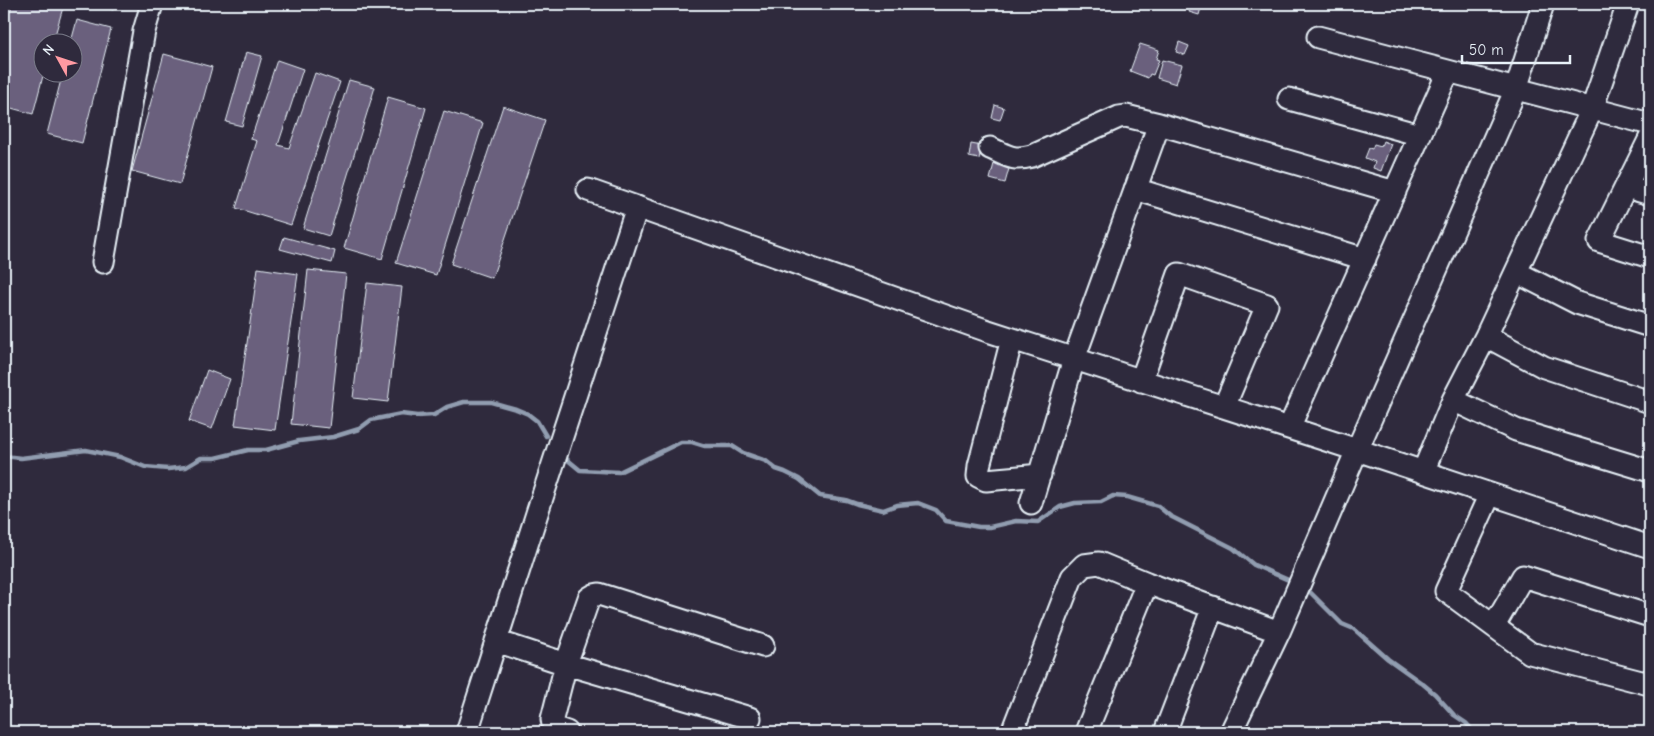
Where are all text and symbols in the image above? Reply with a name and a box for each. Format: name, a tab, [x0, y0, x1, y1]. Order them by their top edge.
north arrow	[32, 32, 82, 82]
scale bar	[1462, 32, 1569, 64]
text: N	[39, 41, 58, 59]
text: 50 m	[1469, 41, 1504, 59]

